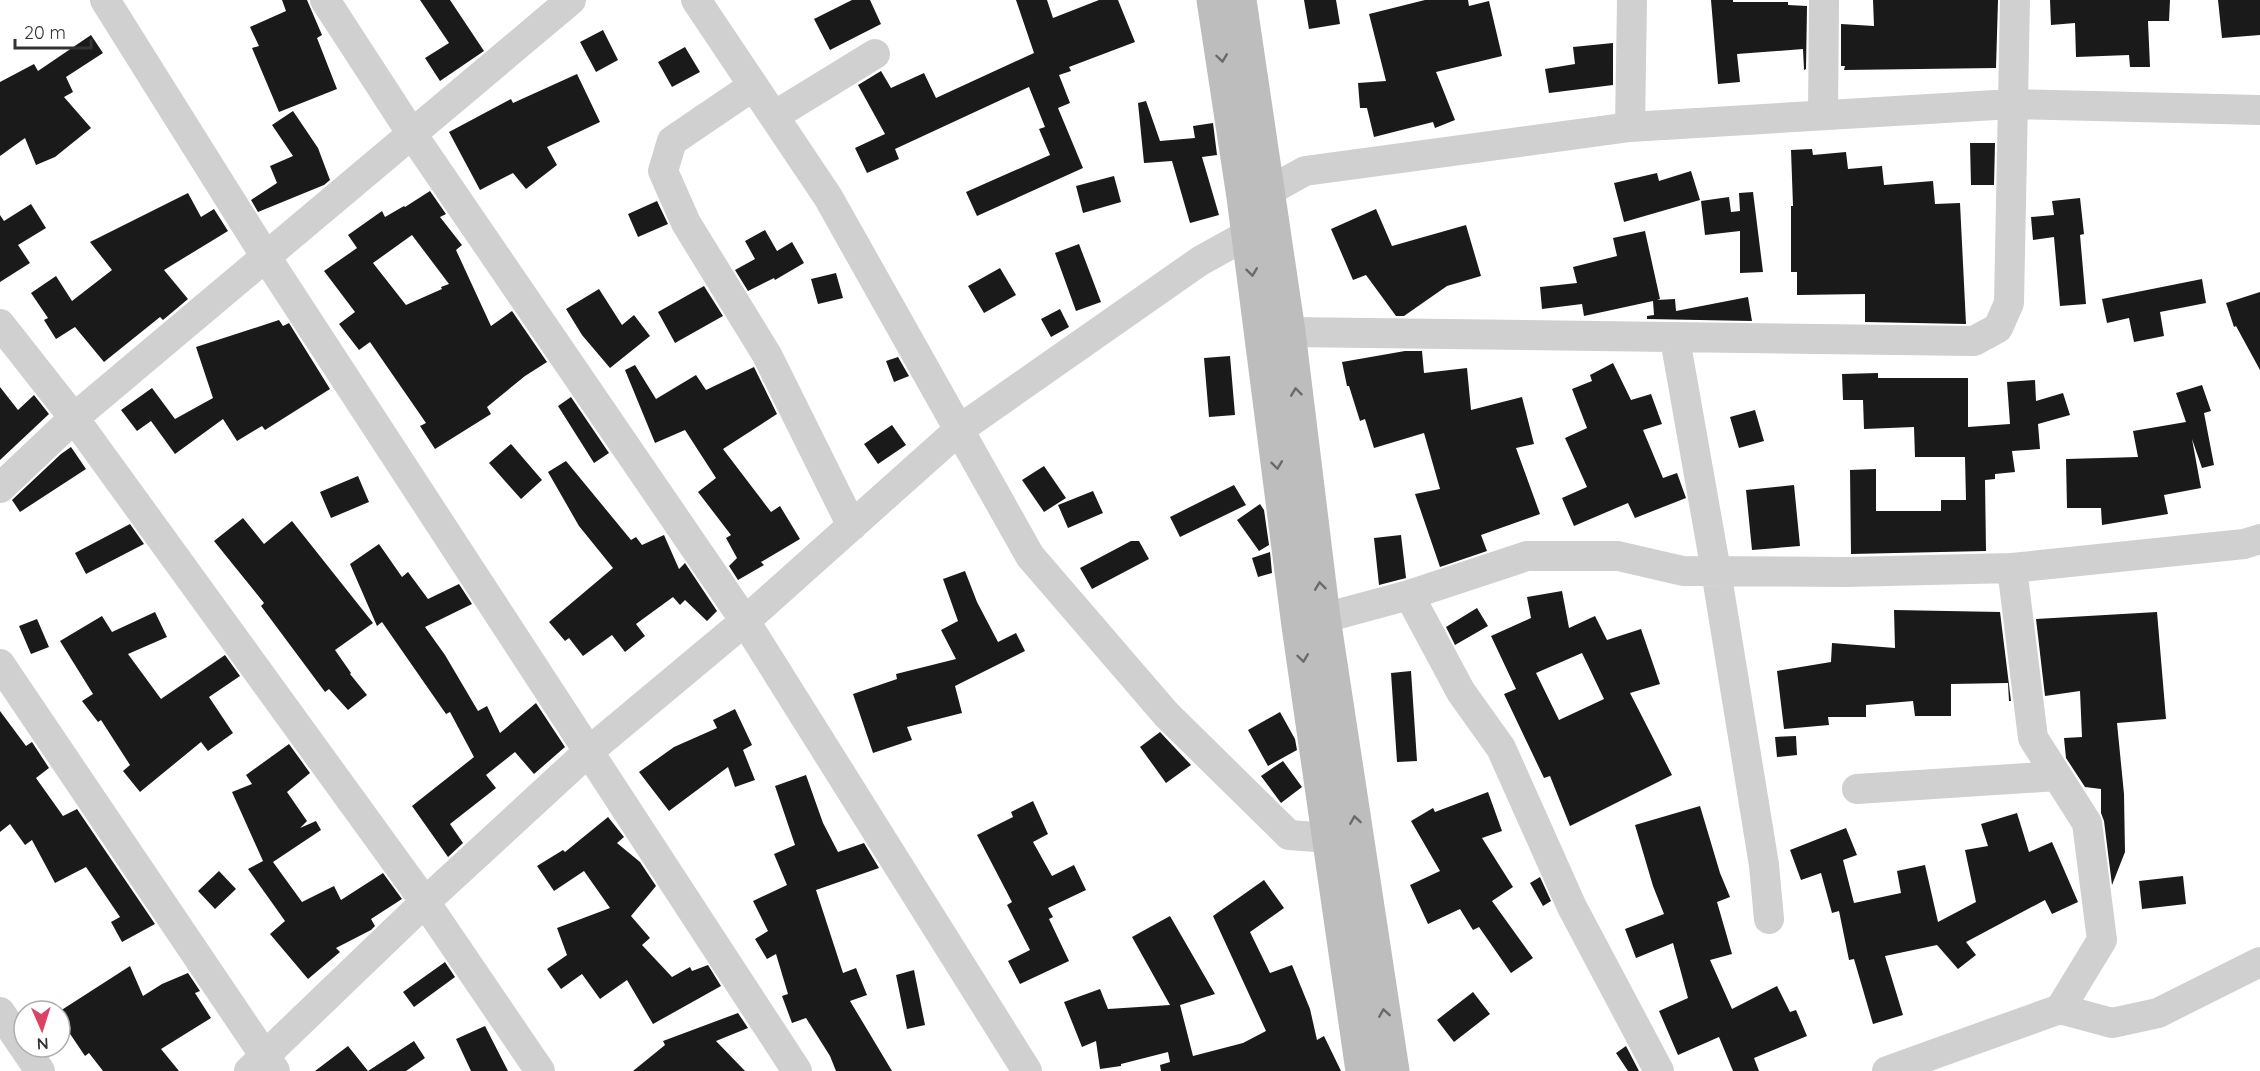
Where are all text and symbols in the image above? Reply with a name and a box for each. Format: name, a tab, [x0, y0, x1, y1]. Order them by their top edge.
scale bar	[15, 12, 92, 50]
text: 20 m	[24, 21, 66, 44]
one-way arrow	[1215, 53, 1227, 62]
one-way arrow	[1245, 267, 1258, 276]
one-way arrow	[1291, 388, 1303, 397]
one-way arrow	[1271, 460, 1283, 470]
one-way arrow	[1315, 581, 1327, 591]
one-way arrow	[1297, 654, 1309, 663]
one-way arrow	[1350, 816, 1362, 825]
north arrow	[12, 999, 72, 1059]
one-way arrow	[1379, 1009, 1391, 1018]
text: N	[36, 1034, 49, 1054]

